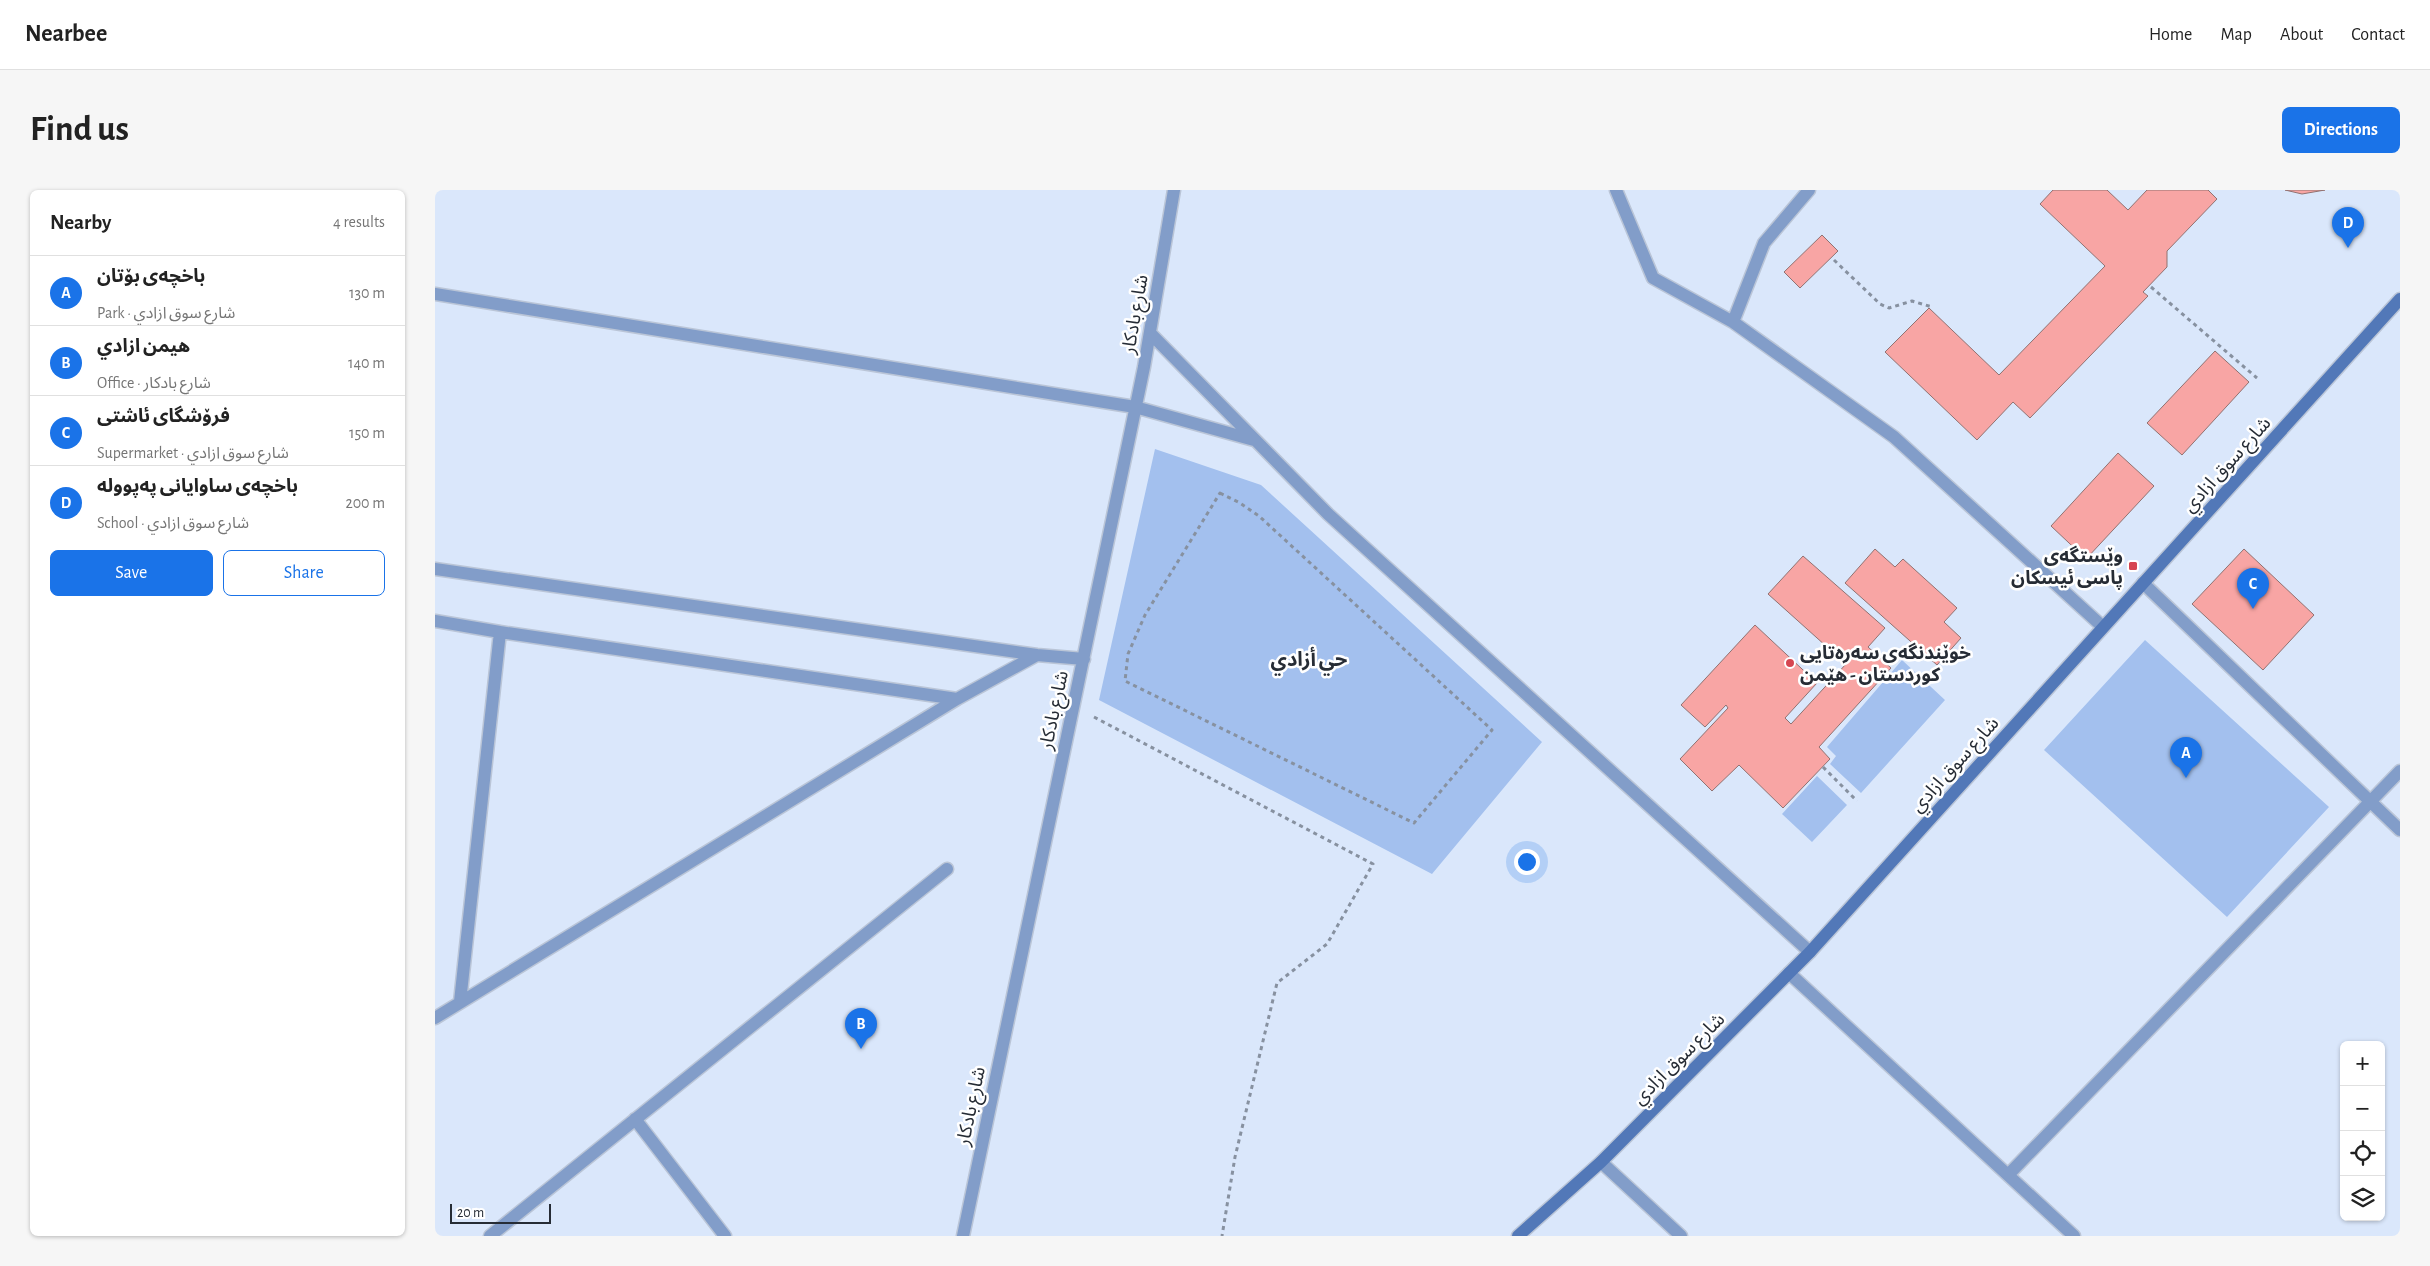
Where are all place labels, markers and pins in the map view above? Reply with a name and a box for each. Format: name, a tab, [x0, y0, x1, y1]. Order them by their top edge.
pin: D	[2332, 207, 2364, 248]
place label: وێستگەی پاسی ئیسکان	[2011, 545, 2123, 590]
marker: وێستگەی پاسی ئیسکان	[2127, 560, 2139, 572]
pin: C	[2237, 568, 2269, 609]
place label: خوێندنگەی سەرەتایی کوردستان - هێمن	[1800, 642, 1971, 686]
marker: خوێندنگەی سەرەتایی کوردستان - هێمن	[1784, 657, 1796, 669]
pin: A	[2170, 737, 2202, 778]
pin: B	[845, 1008, 877, 1049]

